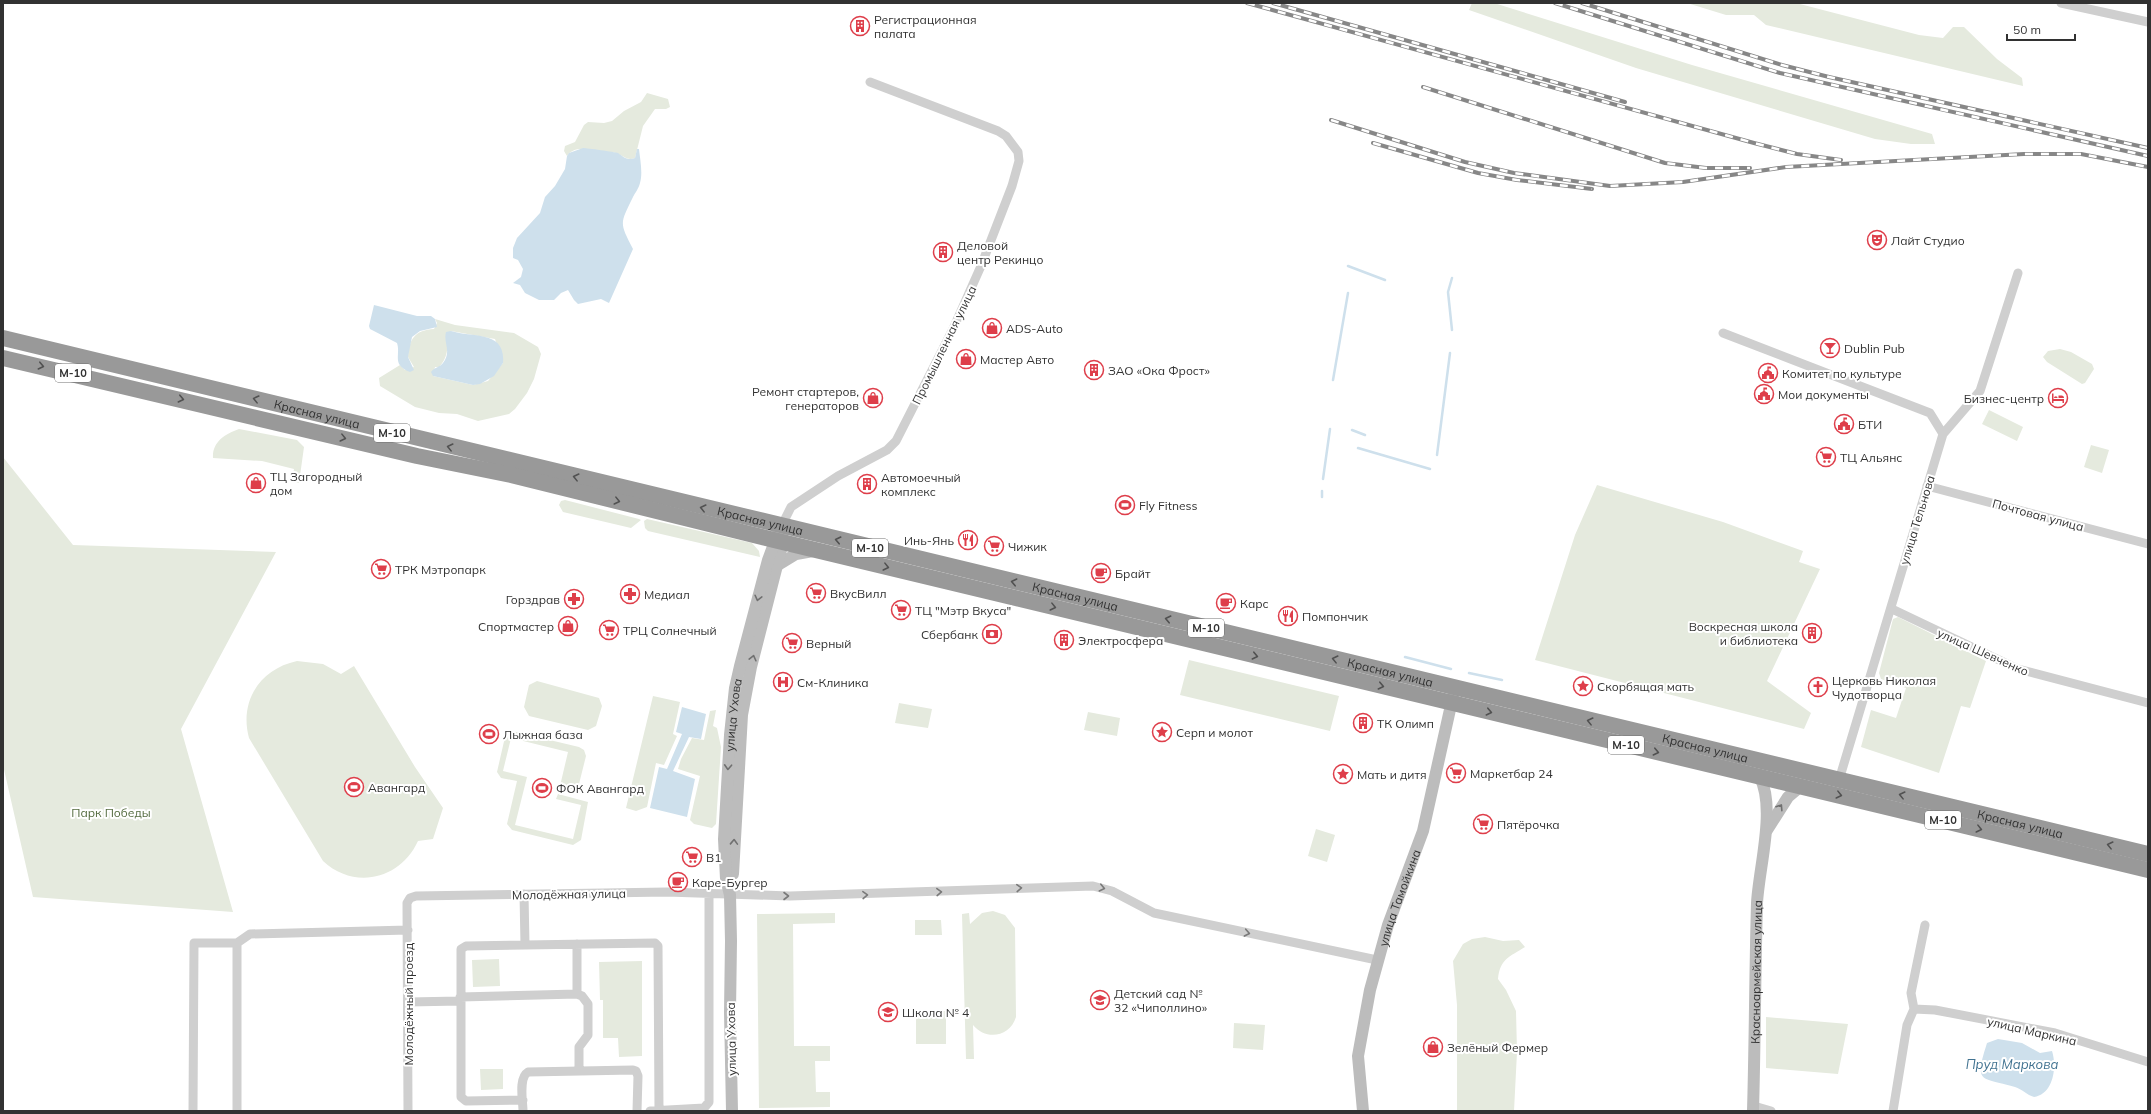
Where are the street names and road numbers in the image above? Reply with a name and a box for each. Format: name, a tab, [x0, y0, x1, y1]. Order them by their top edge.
street label: Промышленная улица	[909, 283, 979, 407]
road number: М-10	[55, 364, 91, 382]
street label: Красная улица	[273, 396, 362, 431]
road number: М-10	[374, 424, 410, 442]
street label: улица Тельнова	[1896, 473, 1938, 567]
street label: Почтовая улица	[1991, 496, 2085, 534]
street label: Красная улица	[716, 503, 805, 538]
road number: М-10	[852, 539, 888, 557]
street label: Красная улица	[1031, 578, 1120, 614]
road number: М-10	[1188, 619, 1224, 637]
street label: улица Шевченко	[1935, 625, 2031, 679]
street label: Красная улица	[1346, 654, 1435, 689]
street label: улица Ухова	[722, 677, 744, 752]
street label: Красная улица	[1661, 730, 1750, 765]
road number: М-10	[1608, 736, 1644, 754]
street label: Красная улица	[1976, 806, 2065, 841]
road number: М-10	[1925, 811, 1961, 829]
street label: улица Тамойкина	[1375, 847, 1423, 948]
street label: Молодёжная улица	[512, 886, 626, 902]
street label: Красноармейская улица	[1747, 900, 1765, 1044]
street label: Молодёжный проезд	[401, 943, 416, 1065]
street label: улица Ухова	[723, 1002, 739, 1076]
street label: улица Маркина	[1986, 1013, 2078, 1049]

